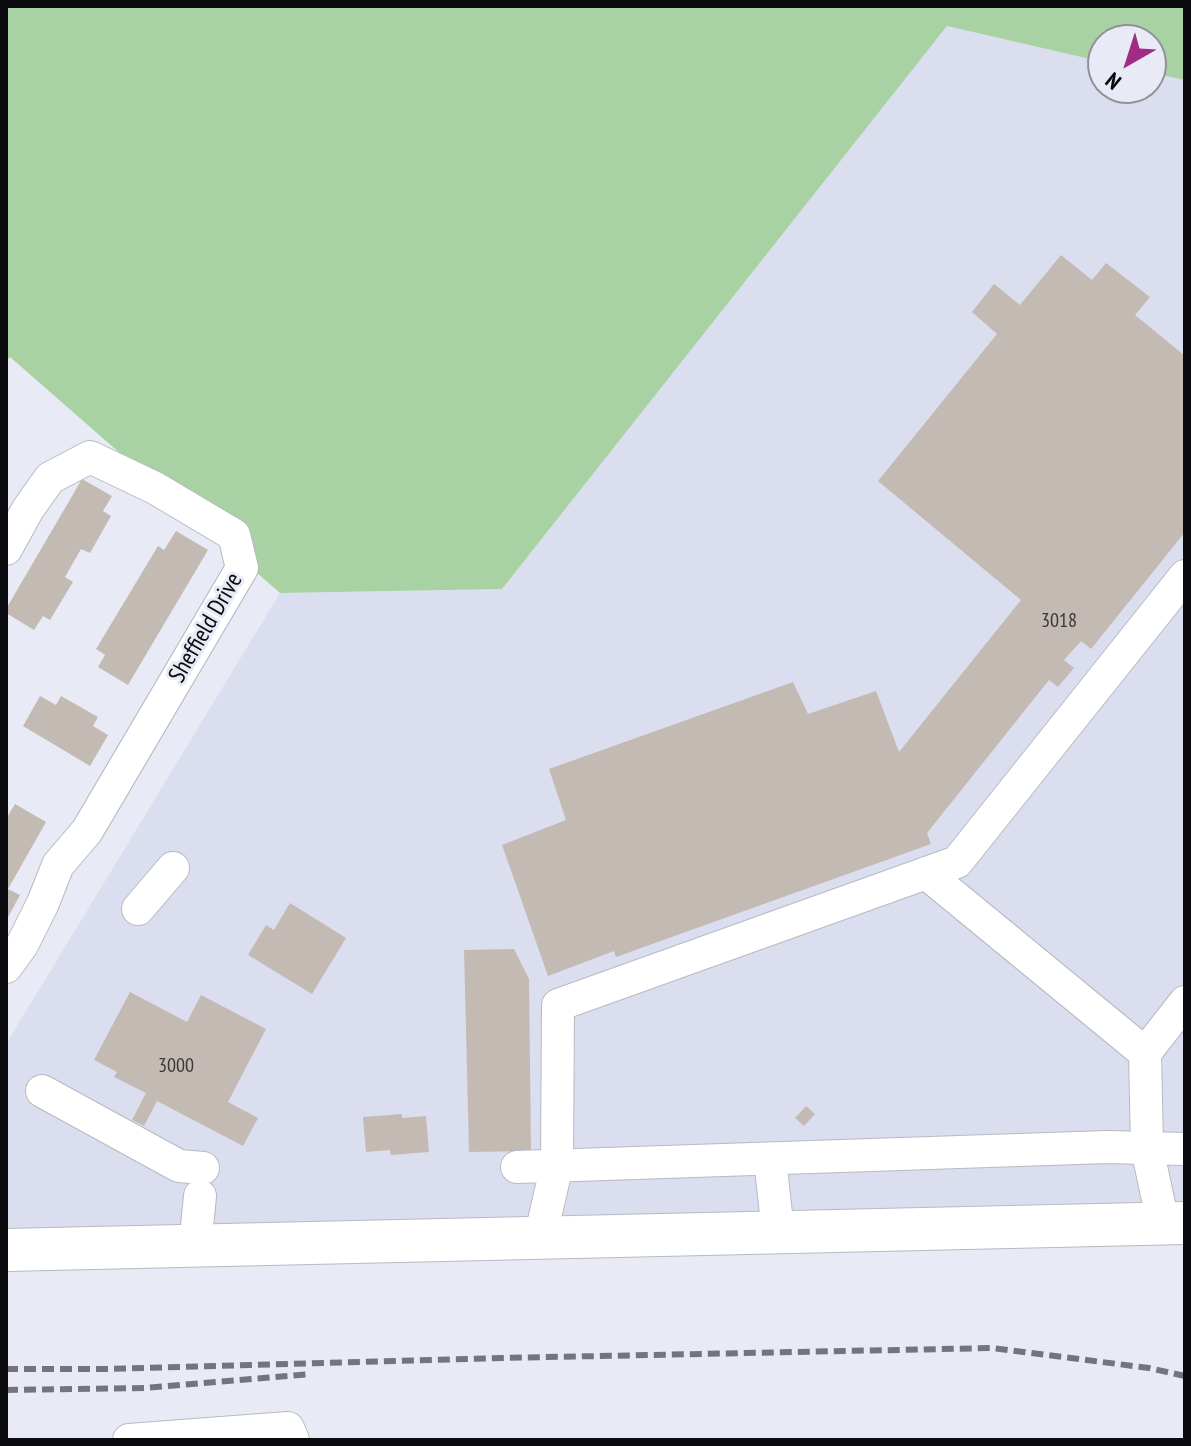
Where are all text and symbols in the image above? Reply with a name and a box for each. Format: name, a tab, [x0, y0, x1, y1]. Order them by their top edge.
north arrow	[1087, 24, 1167, 104]
text: N	[1100, 66, 1127, 96]
street label: Sheffield Drive	[163, 568, 249, 688]
house number: 3018	[1041, 609, 1077, 633]
house number: 3000	[158, 1054, 194, 1078]

